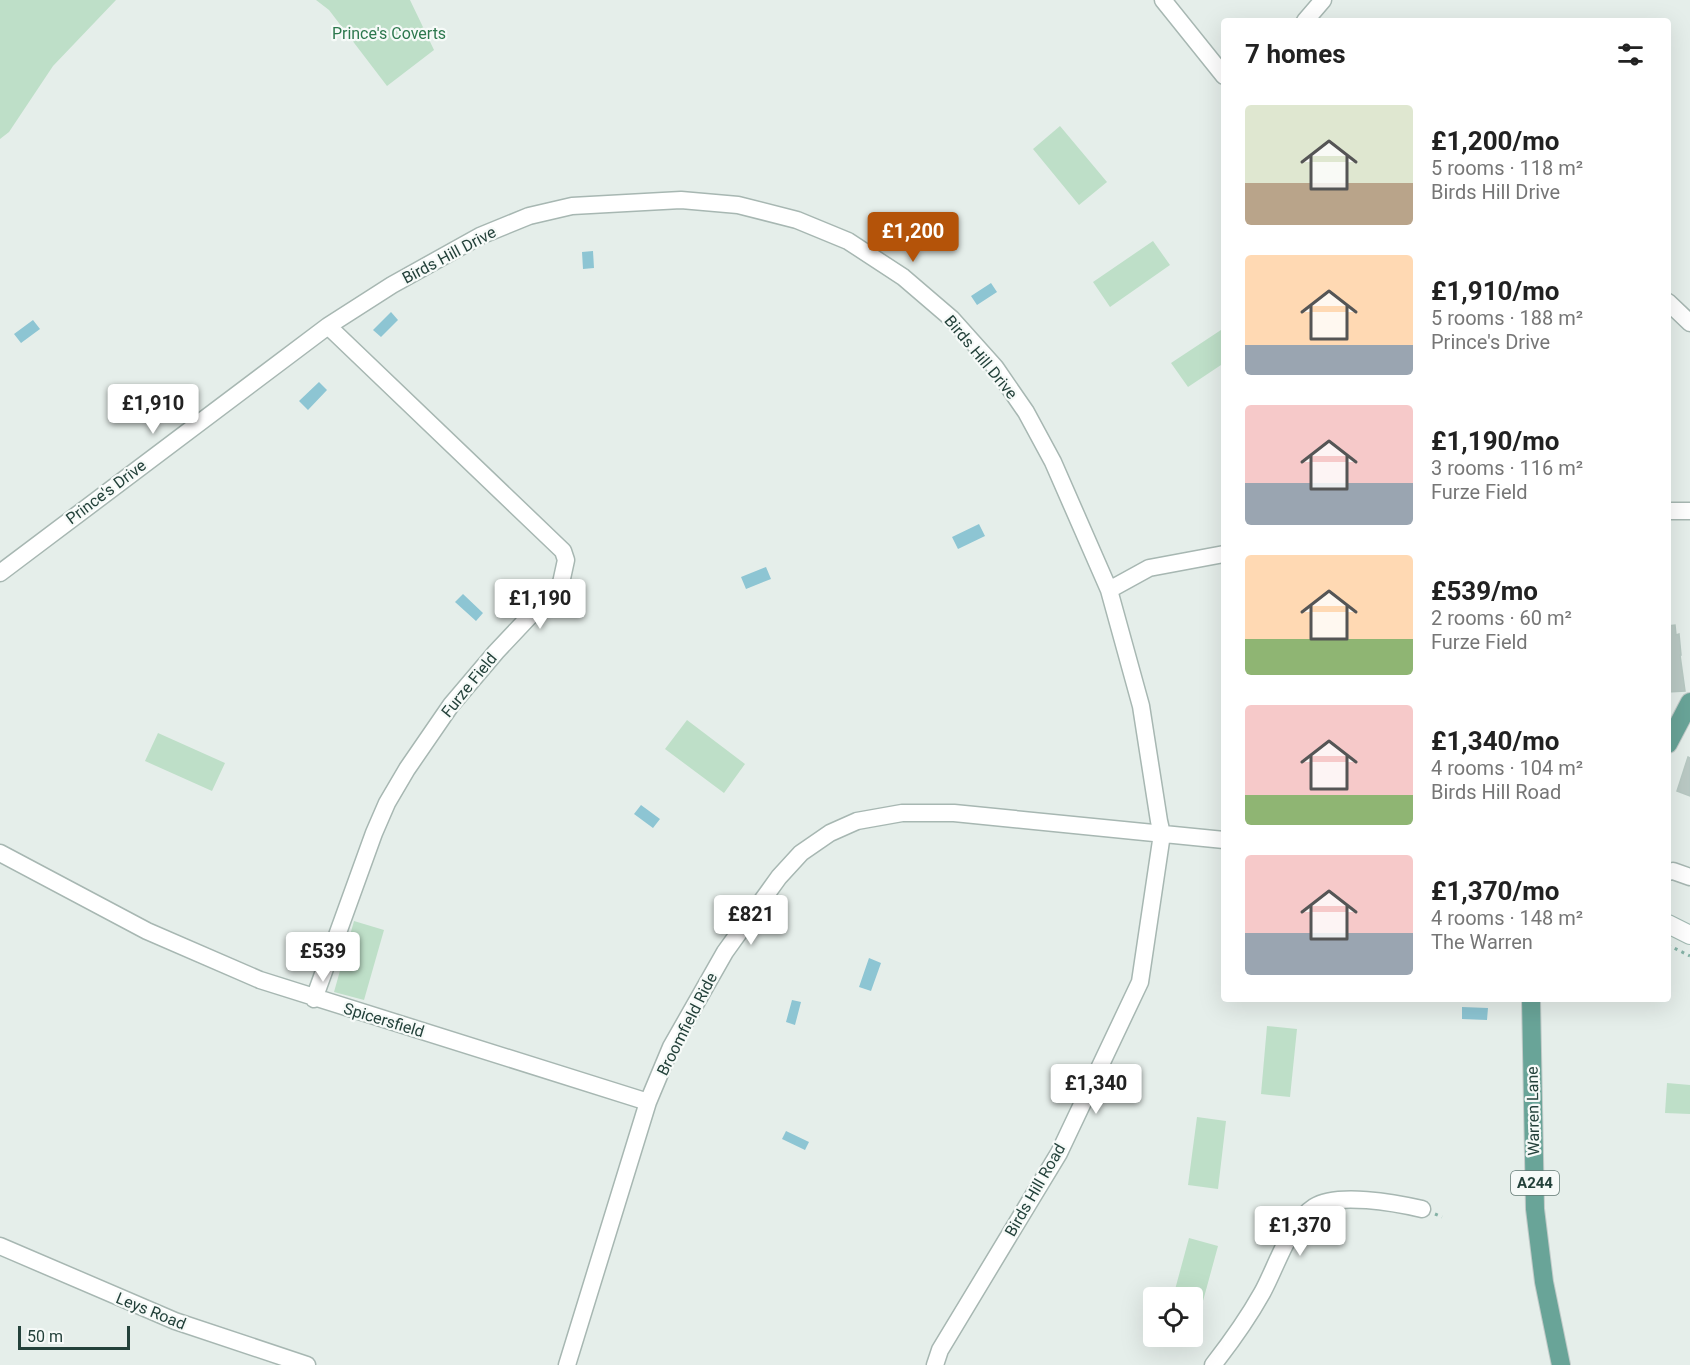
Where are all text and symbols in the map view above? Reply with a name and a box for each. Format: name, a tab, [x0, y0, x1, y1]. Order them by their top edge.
park label: Prince's Coverts	[332, 24, 446, 43]
icon: filters	[1614, 38, 1647, 71]
text: 7 homes	[1245, 39, 1346, 69]
text: £1,200/mo	[1431, 126, 1559, 156]
icon: home	[1293, 129, 1365, 201]
text: 5 rooms · 118 m²	[1431, 156, 1583, 180]
text: Birds Hill Drive	[1431, 180, 1560, 204]
pin: £1,200	[864, 212, 962, 263]
text: £1,200	[882, 219, 944, 243]
street label: Birds Hill Drive	[399, 222, 499, 288]
text: £1,910/mo	[1431, 276, 1559, 306]
icon: home	[1293, 279, 1365, 351]
text: 5 rooms · 188 m²	[1431, 306, 1583, 330]
street label: Birds Hill Drive	[940, 311, 1022, 403]
text: Prince's Drive	[1431, 330, 1550, 354]
pin: £1,910	[104, 384, 202, 435]
text: £1,910	[122, 391, 184, 415]
text: £1,190/mo	[1431, 426, 1559, 456]
icon: home	[1293, 429, 1365, 501]
street label: Prince's Drive	[62, 456, 150, 528]
text: 3 rooms · 116 m²	[1431, 456, 1583, 480]
text: Furze Field	[1431, 480, 1528, 504]
text: £539/mo	[1431, 576, 1538, 606]
pin: £1,190	[491, 579, 589, 630]
icon: home	[1293, 579, 1365, 651]
text: £1,190	[509, 586, 571, 610]
text: 2 rooms · 60 m²	[1431, 606, 1572, 630]
text: Furze Field	[1431, 630, 1528, 654]
street label: Furze Field	[437, 649, 501, 721]
text: £1,340/mo	[1431, 726, 1559, 756]
icon: home	[1293, 729, 1365, 801]
text: 4 rooms · 104 m²	[1431, 756, 1583, 780]
text: Birds Hill Road	[1431, 780, 1561, 804]
text: £1,370/mo	[1431, 876, 1559, 906]
icon: home	[1293, 879, 1365, 951]
pin: £821	[715, 895, 787, 946]
text: £821	[728, 902, 774, 926]
text: 4 rooms · 148 m²	[1431, 906, 1583, 930]
text: The Warren	[1431, 930, 1533, 954]
pin: £539	[287, 932, 359, 983]
text: £539	[300, 939, 346, 963]
street label: Broomfield Ride	[653, 969, 721, 1079]
street label: Spicersfield	[341, 999, 427, 1041]
pin: £1,340	[1047, 1064, 1145, 1115]
street label: Warren Lane	[1523, 1066, 1543, 1156]
text: £1,340	[1065, 1071, 1127, 1095]
street label: Birds Hill Road	[1001, 1140, 1069, 1240]
road number: A244	[1511, 1171, 1559, 1195]
pin: £1,370	[1251, 1206, 1349, 1257]
text: £1,370	[1269, 1213, 1331, 1237]
map controls	[1143, 1287, 1203, 1347]
button: locate	[1143, 1287, 1203, 1347]
street label: Leys Road	[113, 1288, 189, 1334]
scale bar	[18, 1323, 130, 1350]
text: 50 m	[27, 1327, 63, 1346]

